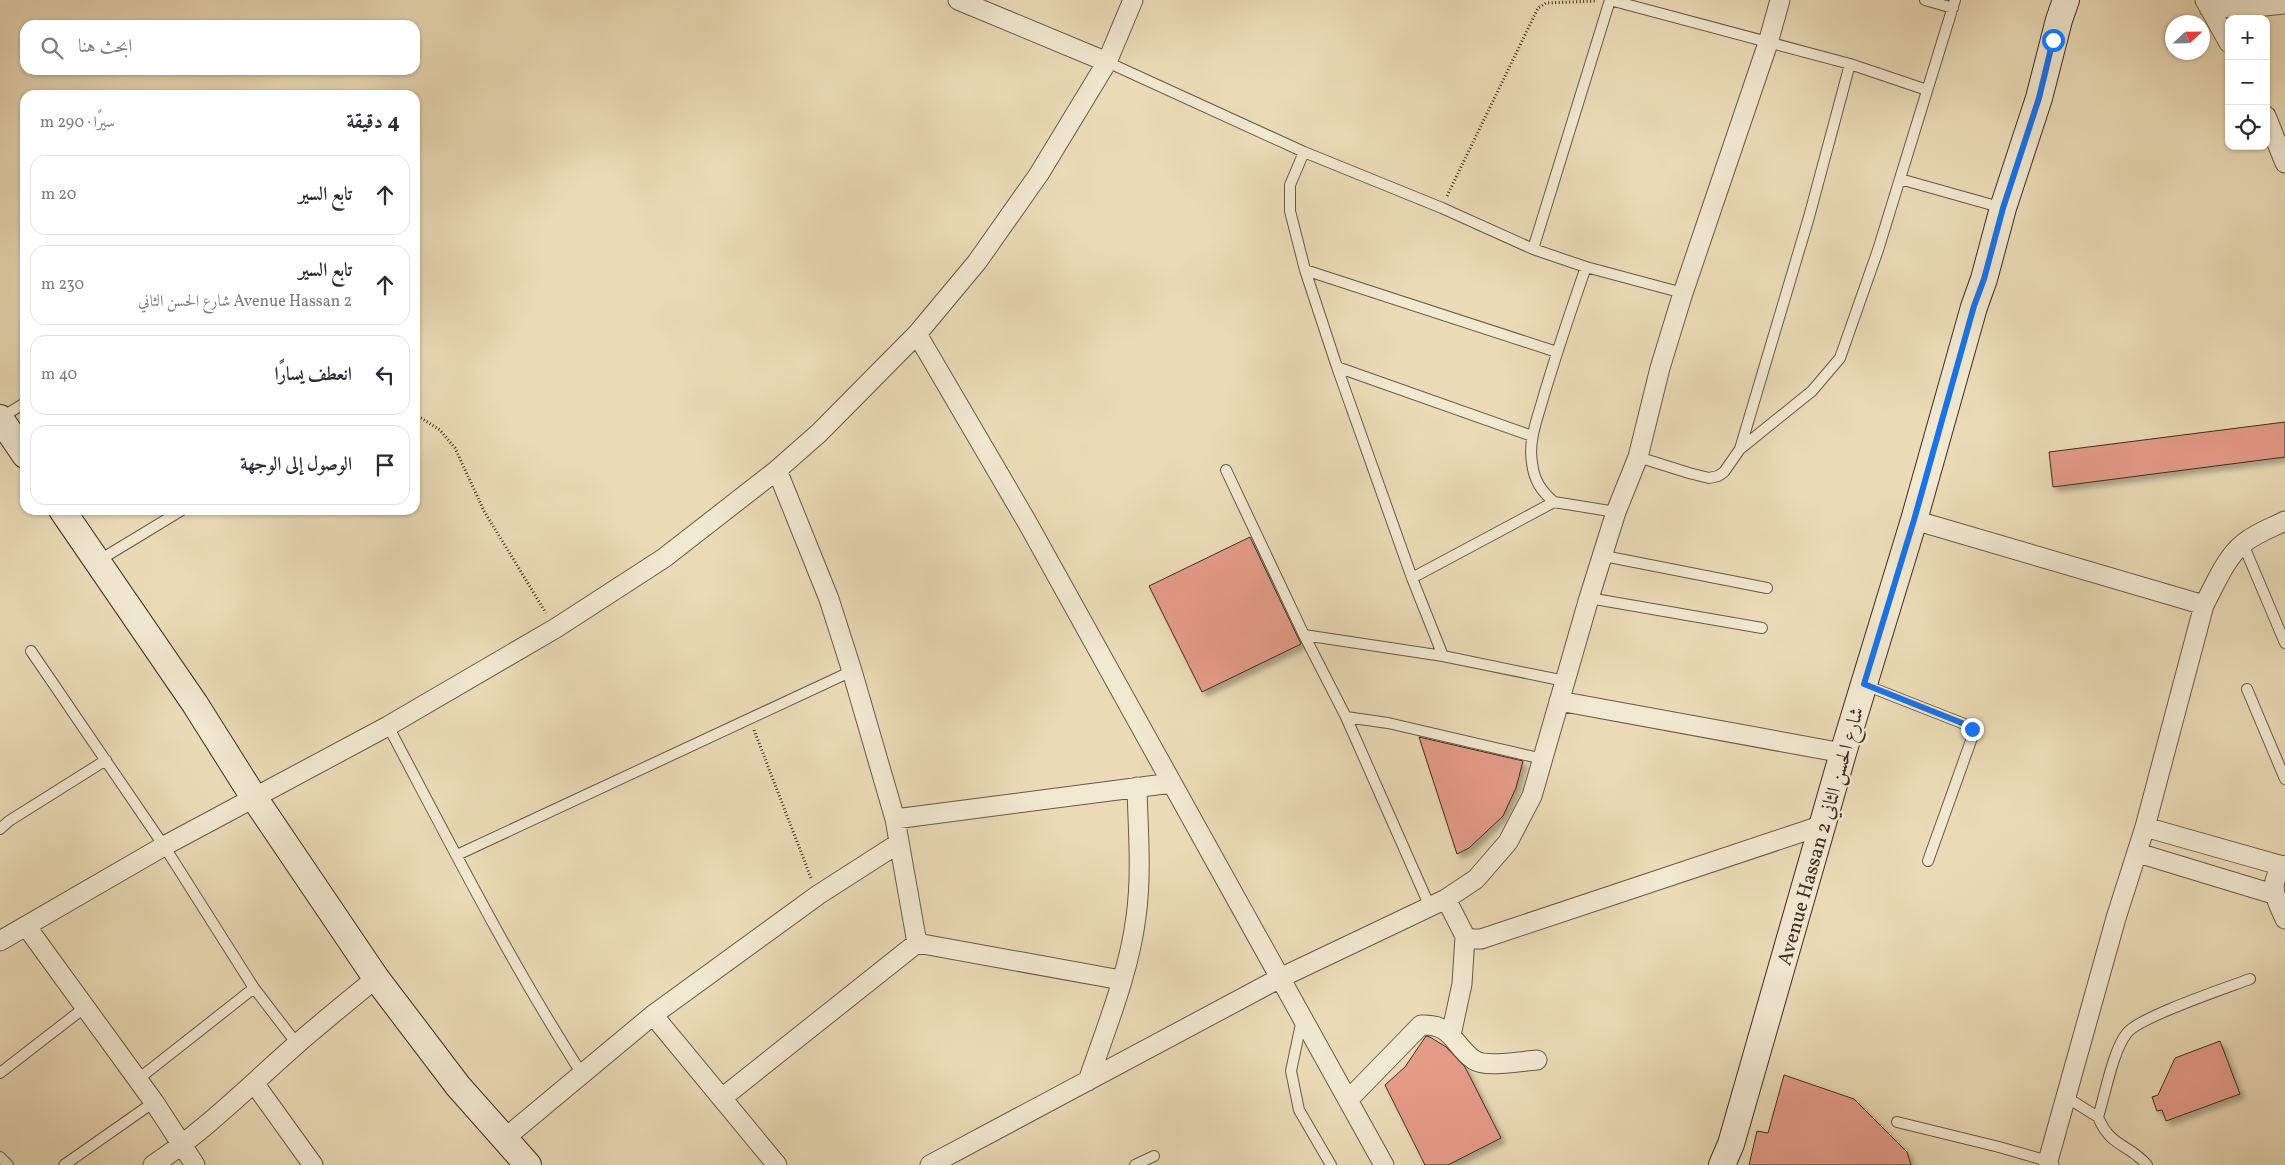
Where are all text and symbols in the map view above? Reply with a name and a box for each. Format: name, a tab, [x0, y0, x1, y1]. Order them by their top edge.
north arrow	[2165, 15, 2210, 60]
map controls	[2225, 15, 2270, 150]
button: +	[2225, 15, 2270, 60]
search box	[20, 20, 420, 75]
route start	[2042, 29, 2065, 52]
icon: search	[38, 34, 66, 62]
text: ابحث هنا	[78, 34, 132, 60]
button: −	[2225, 60, 2270, 105]
button: locate	[2225, 105, 2270, 150]
text: 4 دقيقة	[346, 108, 400, 137]
text: سيرًا · 290 m	[40, 112, 115, 134]
icon: ahead	[371, 181, 399, 209]
text: تابع السير	[299, 182, 352, 208]
text: 20 m	[41, 184, 76, 206]
text: تابع السير	[299, 258, 352, 284]
icon: ahead	[371, 271, 399, 299]
text: 230 m	[41, 274, 84, 296]
text: Avenue Hassan 2 شارع الحسن الثاني	[138, 291, 352, 313]
icon: left	[371, 361, 399, 389]
text: انعطف يسارًا	[274, 362, 352, 388]
text: 40 m	[41, 364, 77, 386]
icon: arrive	[371, 451, 399, 479]
text: الوصول إلى الوجهة	[240, 452, 352, 478]
street label: Avenue Hassan 2 شارع الحسن الثاني	[1772, 704, 1874, 970]
route end	[1961, 718, 1984, 741]

